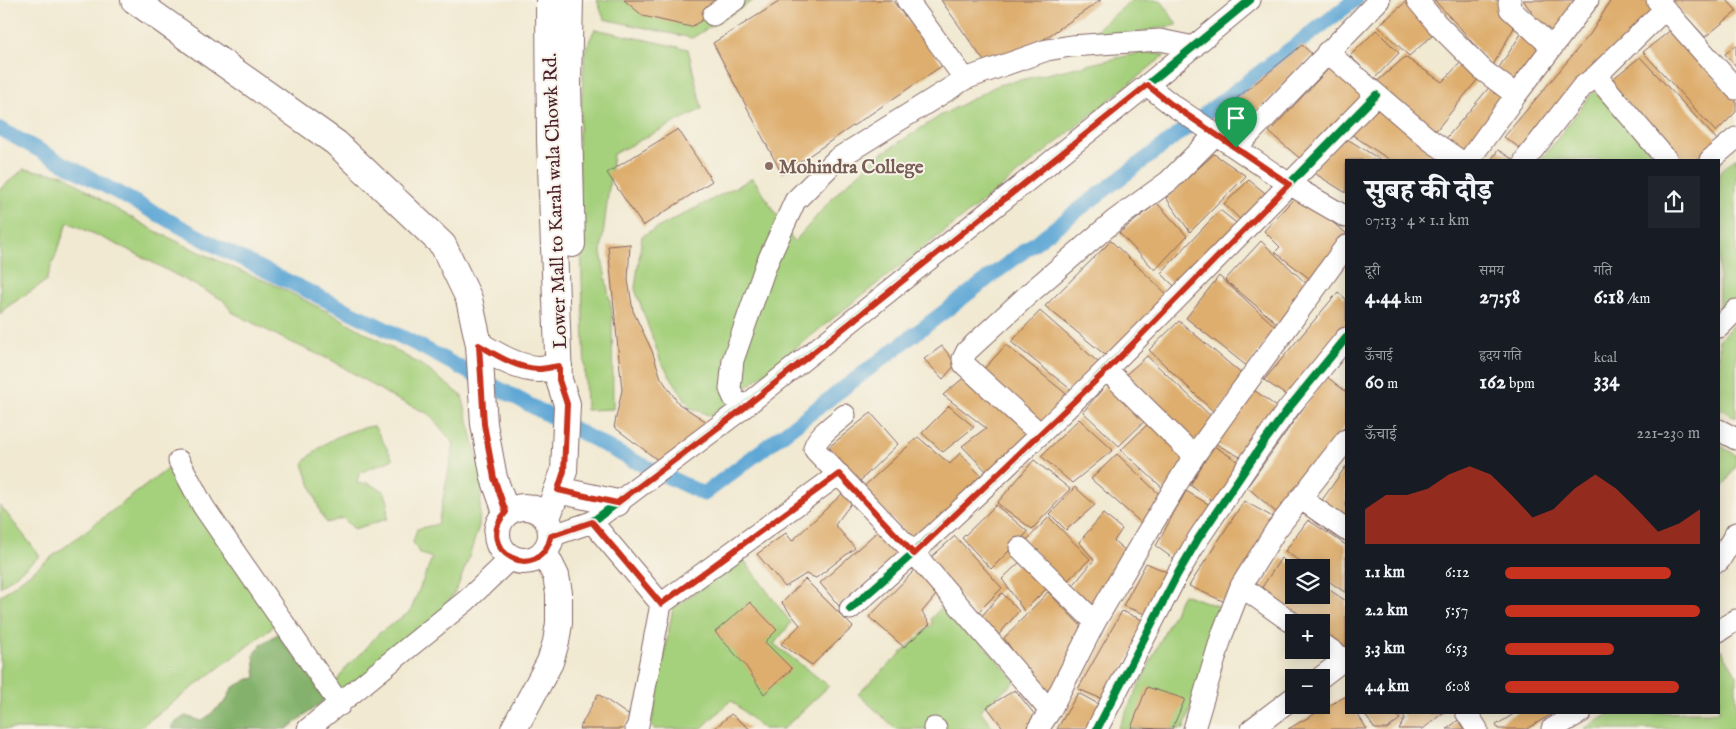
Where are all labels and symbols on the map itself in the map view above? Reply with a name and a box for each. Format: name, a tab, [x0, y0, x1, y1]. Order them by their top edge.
street label: Lower Mall to Karah wala Chowk Rd.	[539, 53, 573, 349]
pin	[1215, 97, 1257, 148]
place label: Mohindra College	[779, 156, 924, 180]
marker: Mohindra College	[763, 160, 775, 172]

